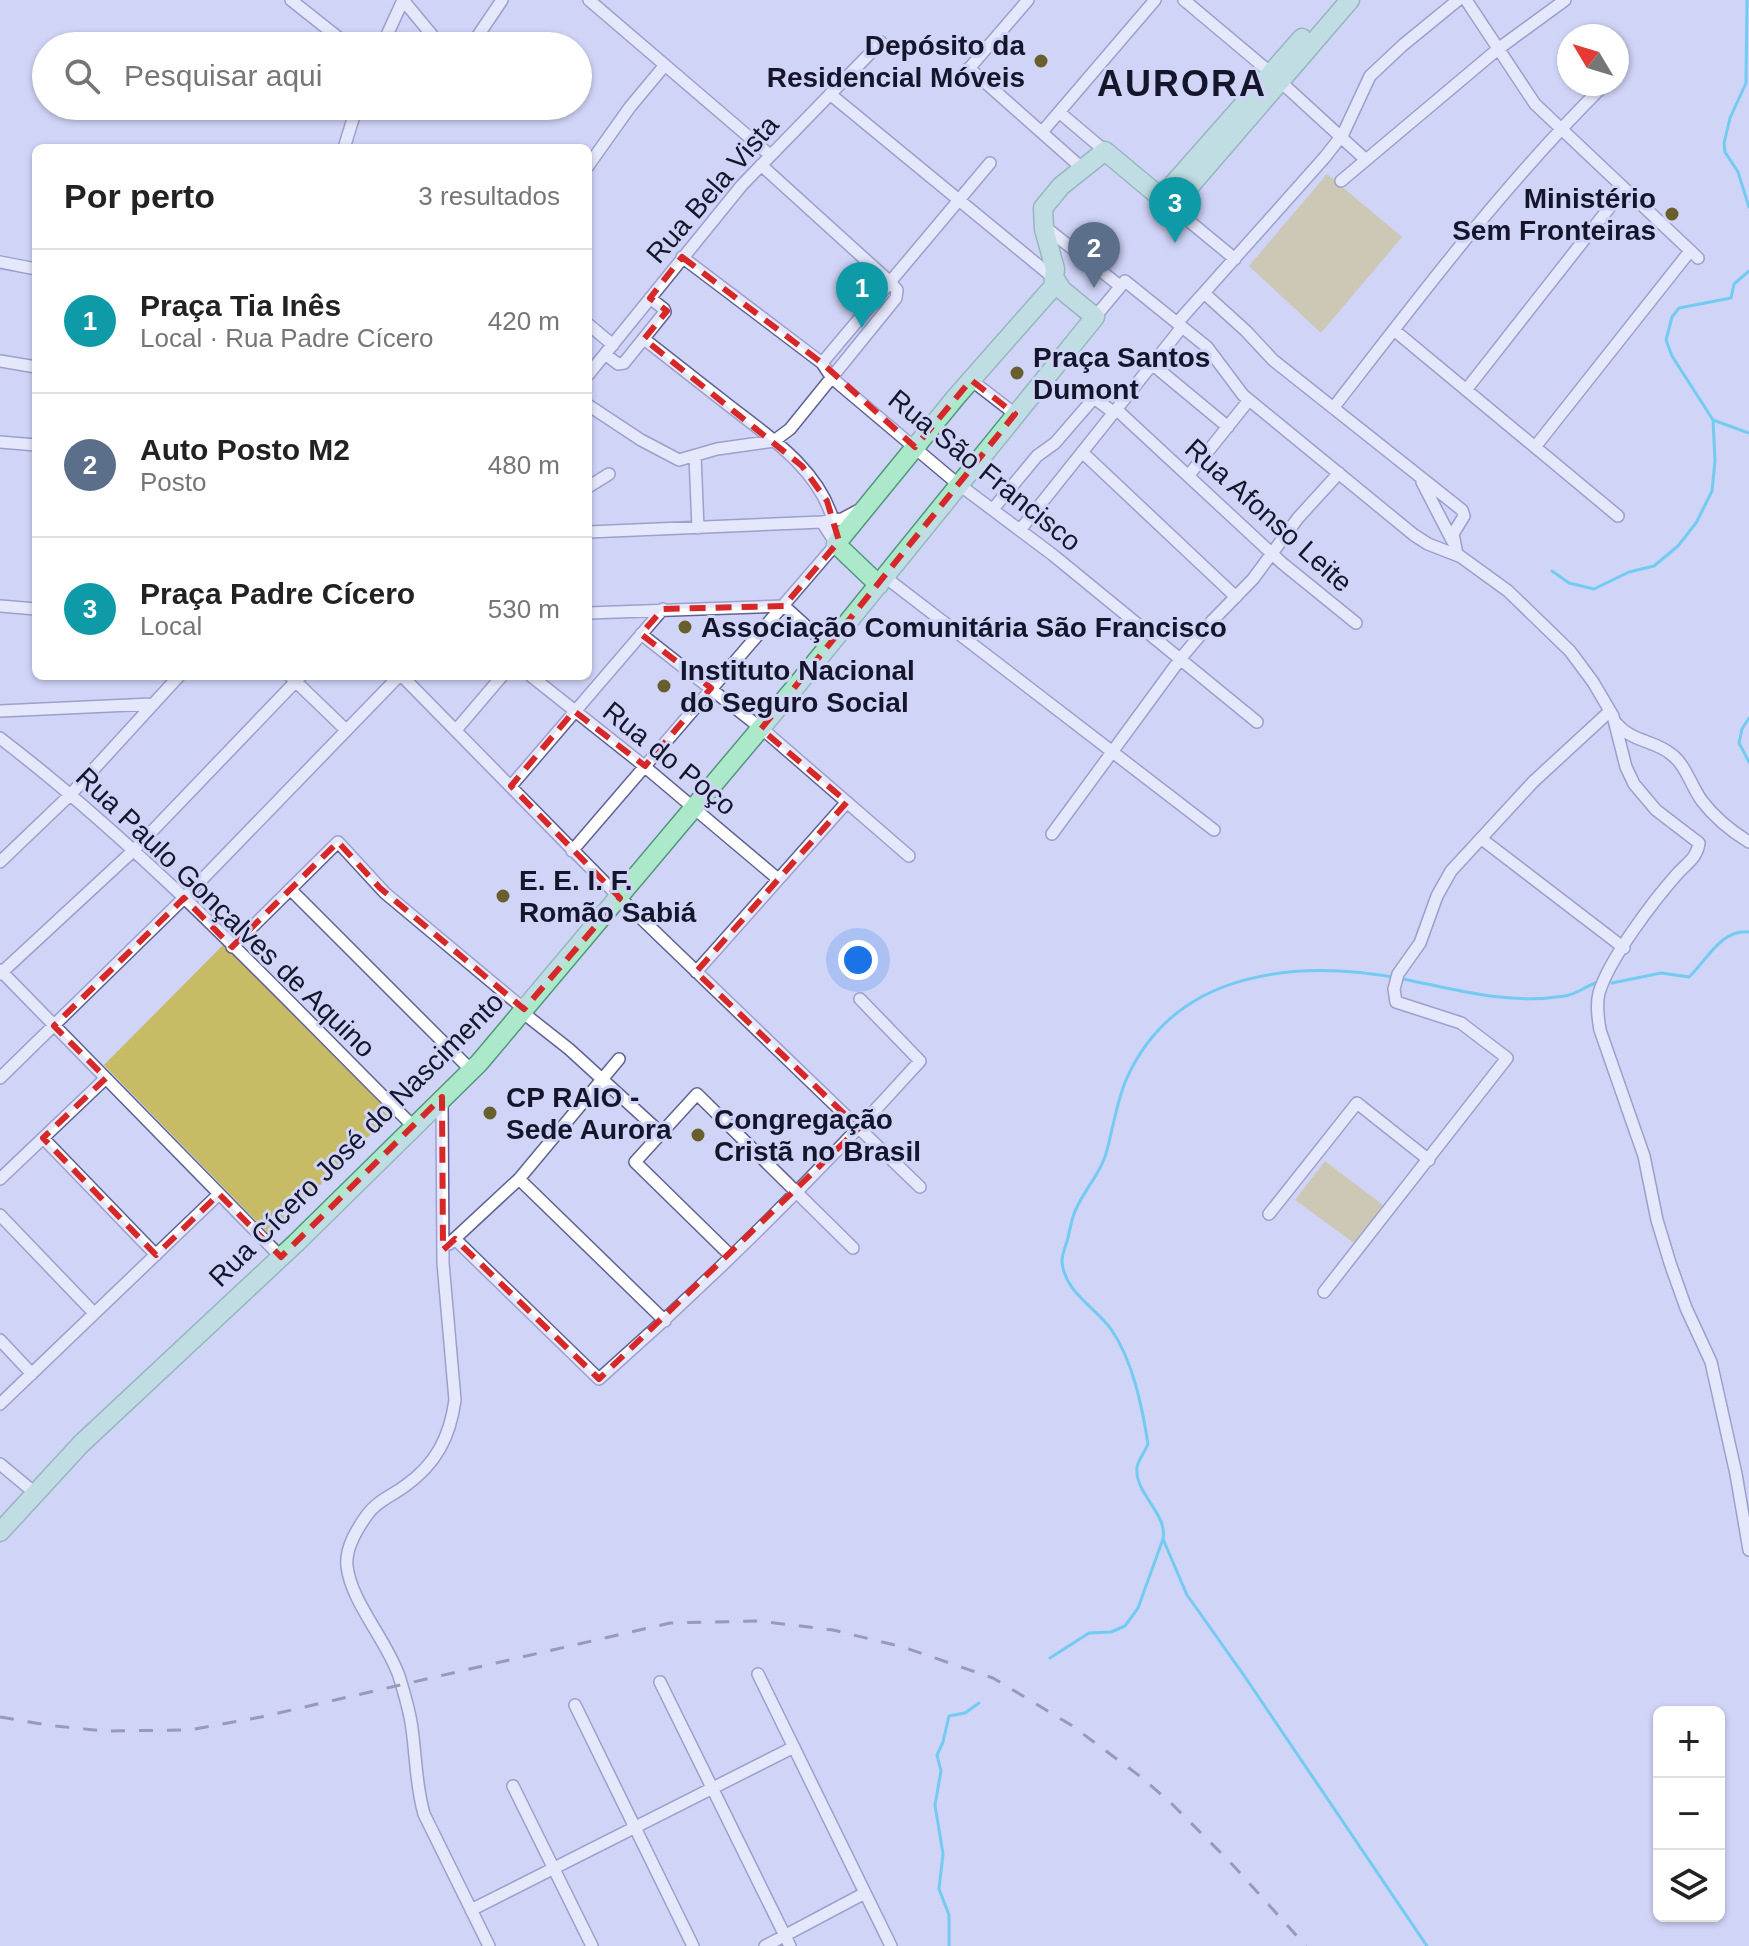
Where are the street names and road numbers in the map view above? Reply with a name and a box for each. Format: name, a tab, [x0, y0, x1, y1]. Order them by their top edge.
street label: Rua Bela Vista	[640, 109, 785, 269]
street label: Rua São Francisco	[882, 383, 1087, 557]
street label: Rua Afonso Leite	[1179, 432, 1358, 598]
street label: Rua do Poço	[597, 695, 742, 821]
street label: Rua Paulo Gonçalves de Aquino	[70, 761, 381, 1064]
street label: Rua Cícero José do Nascimento	[203, 986, 510, 1293]

